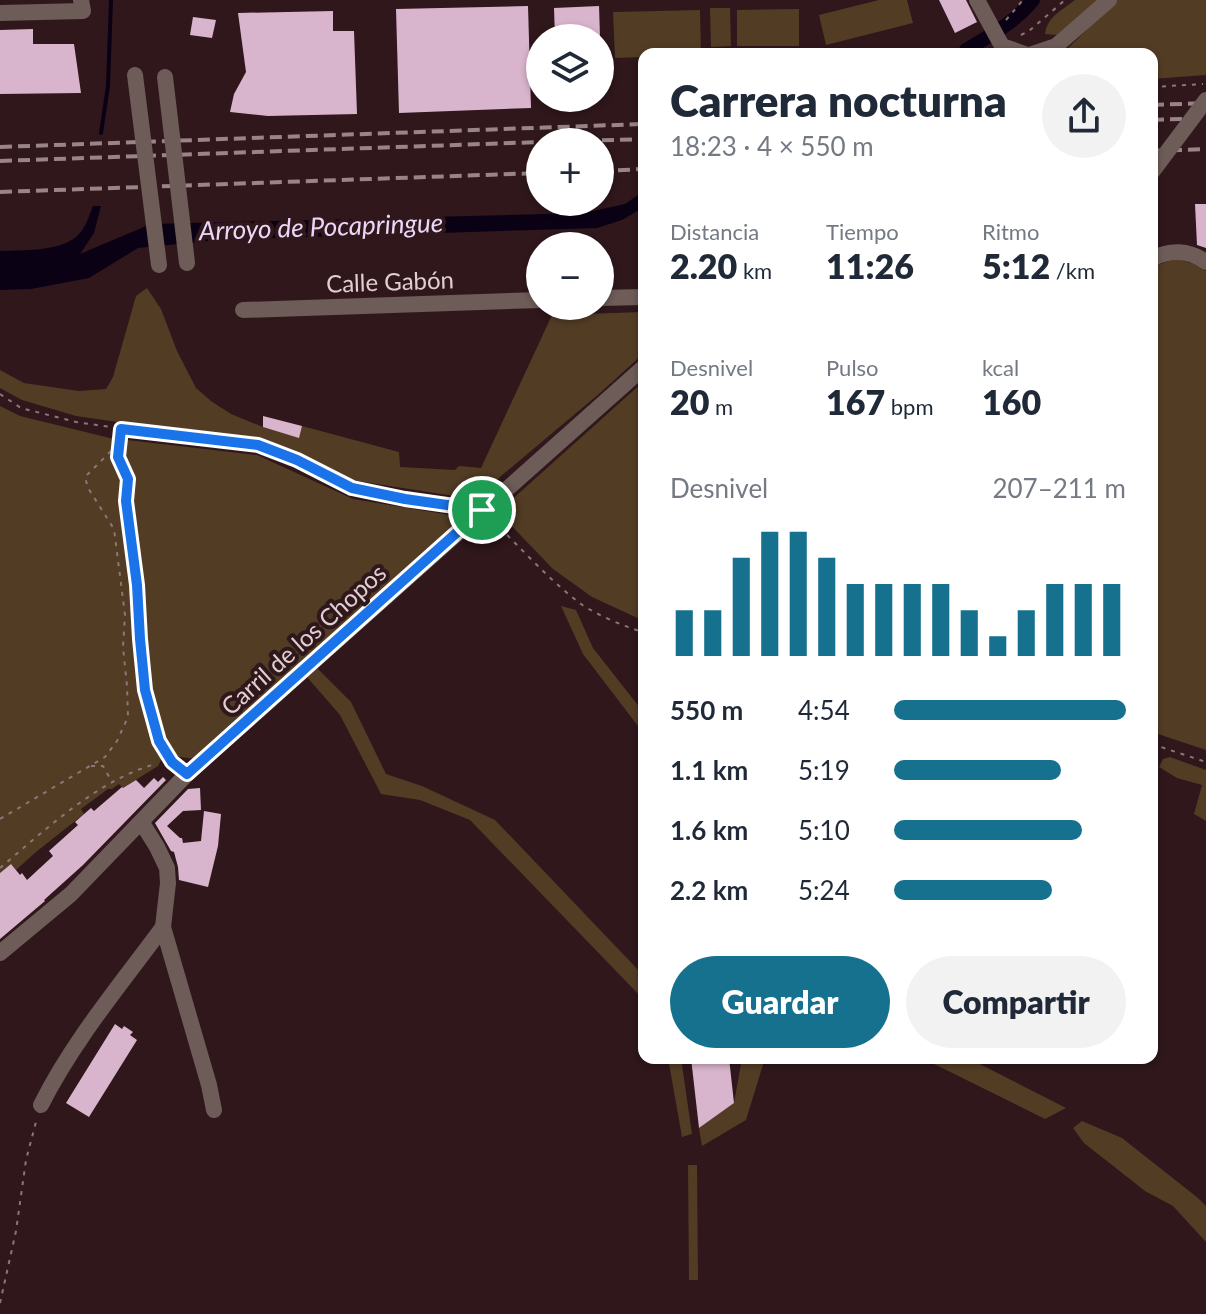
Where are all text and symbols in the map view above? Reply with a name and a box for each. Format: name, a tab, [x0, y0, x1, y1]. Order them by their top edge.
map controls	[526, 24, 614, 320]
button: layers	[526, 24, 614, 112]
text: Carrera nocturna	[670, 74, 1007, 126]
button: share	[1042, 74, 1126, 158]
button: +	[526, 128, 614, 216]
text: 18:23 · 4 × 550 m	[670, 130, 874, 162]
water label: Arroyo de Pocapringue	[197, 206, 444, 246]
text: Distancia	[670, 218, 759, 245]
text: Tiempo	[826, 218, 899, 245]
text: Ritmo	[982, 218, 1039, 245]
button: −	[526, 232, 614, 320]
text: 2.20	[670, 245, 737, 286]
text: 11:26	[826, 245, 914, 286]
text: 5:12	[982, 245, 1050, 286]
text: km	[737, 257, 772, 284]
text: /km	[1050, 257, 1095, 284]
street label: Calle Gabón	[326, 264, 454, 298]
text: Desnivel	[670, 354, 753, 381]
text: Pulso	[826, 354, 879, 381]
text: kcal	[982, 354, 1019, 381]
text: 20	[670, 381, 709, 422]
text: 167	[826, 381, 885, 422]
text: 160	[982, 381, 1041, 422]
text: m	[709, 393, 733, 420]
text: bpm	[885, 393, 934, 420]
text: Desnivel	[670, 472, 768, 504]
text: 207–211 m	[992, 472, 1126, 504]
pin	[448, 476, 516, 544]
icon: arrive	[460, 488, 504, 532]
street label: Carril de los Chopos	[215, 557, 391, 721]
text: 550 m	[670, 694, 743, 726]
text: 4:54	[798, 694, 850, 726]
text: 1.1 km	[670, 754, 748, 786]
text: 5:19	[798, 754, 850, 786]
text: 1.6 km	[670, 814, 748, 846]
text: 5:10	[798, 814, 850, 846]
text: 2.2 km	[670, 874, 748, 906]
text: 5:24	[798, 874, 850, 906]
button: Guardar	[670, 956, 890, 1048]
button: Compartir	[906, 956, 1126, 1048]

